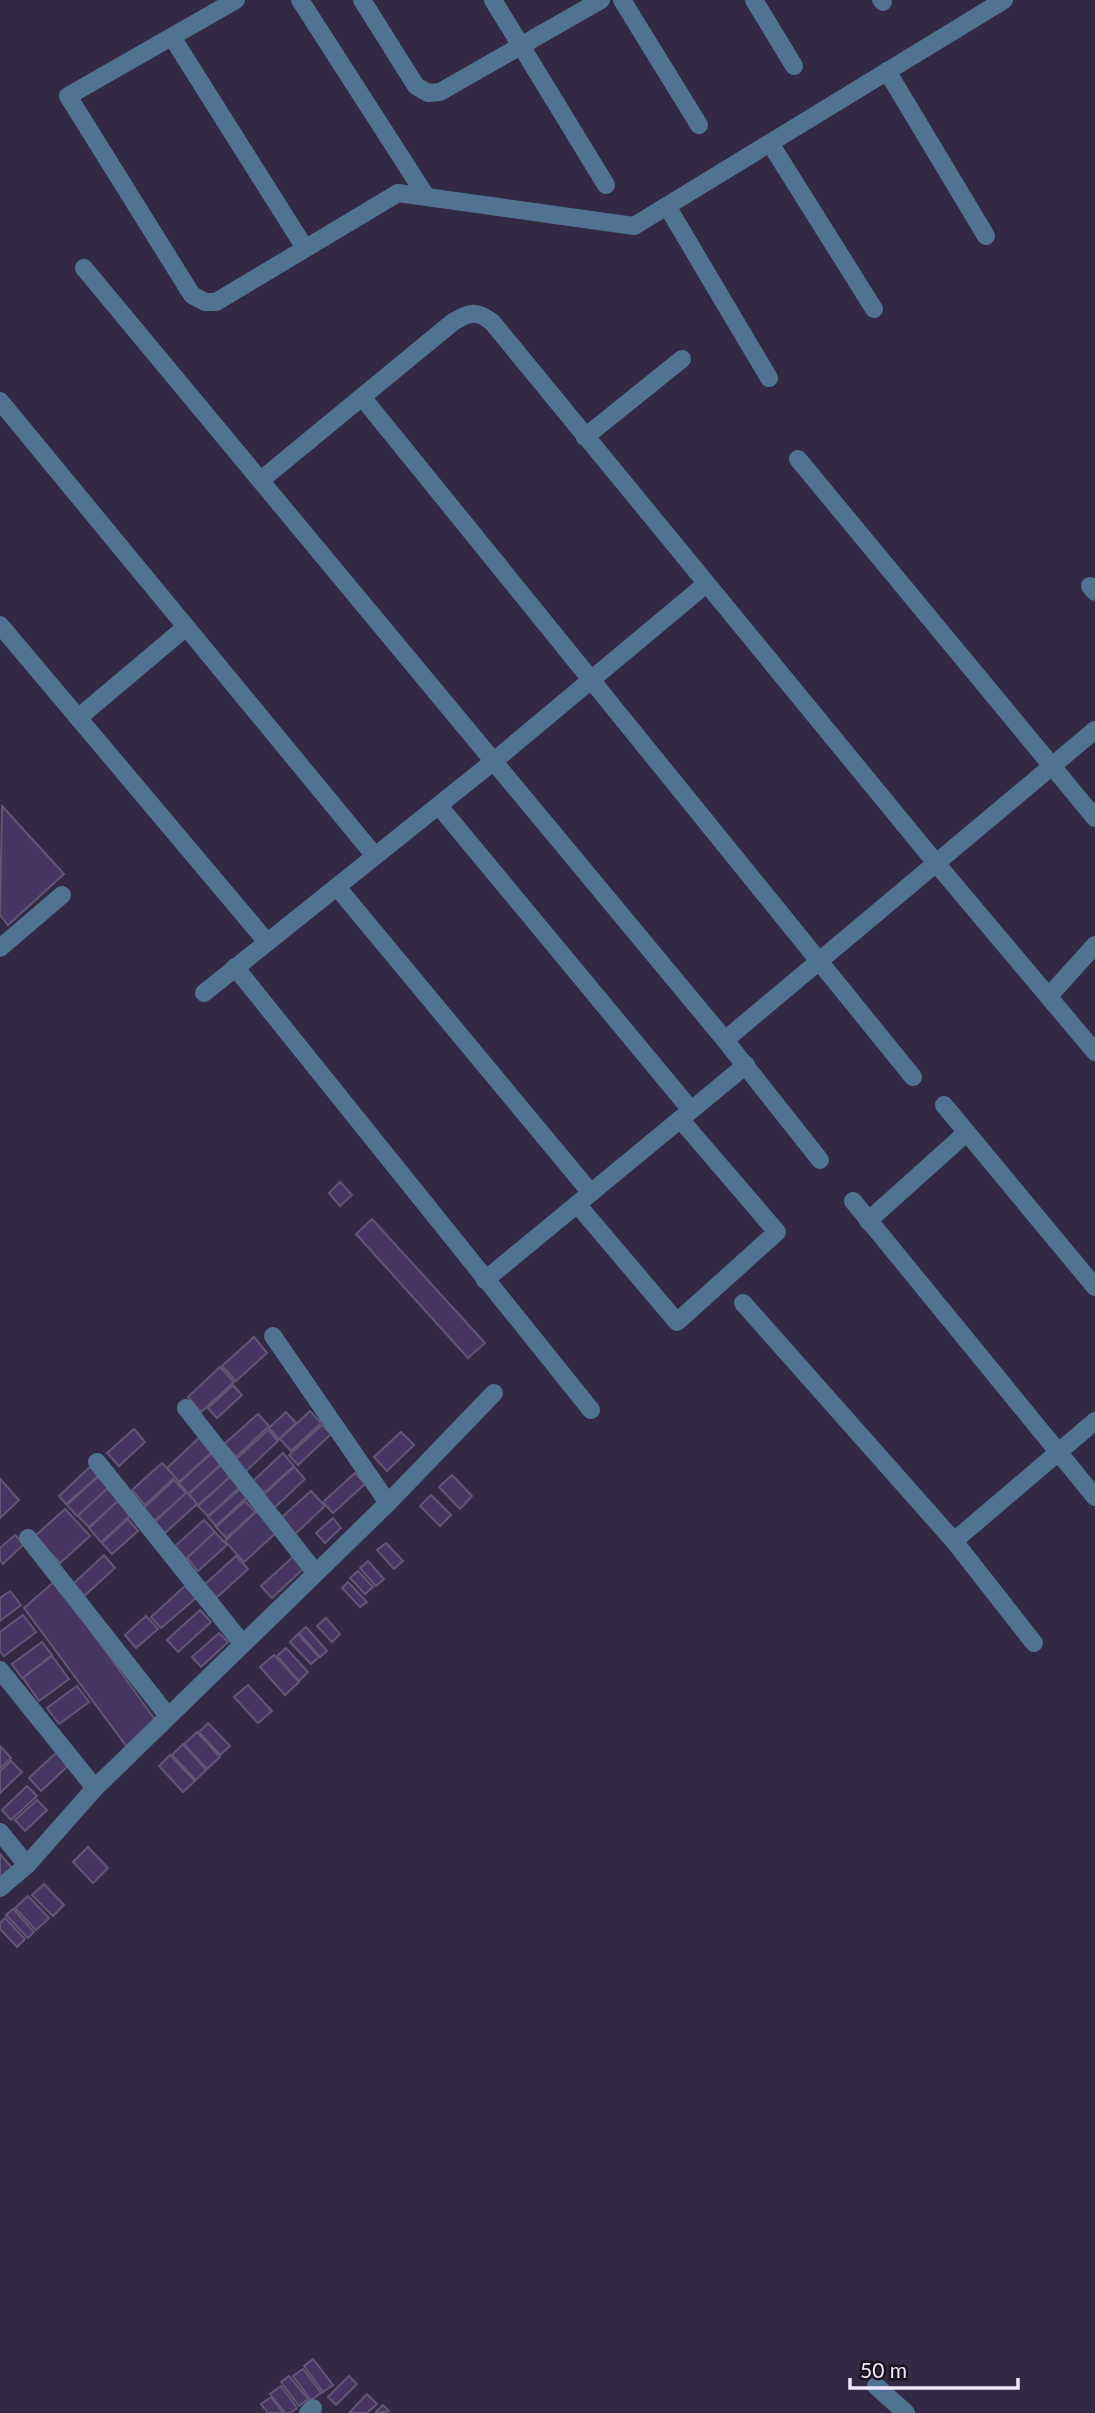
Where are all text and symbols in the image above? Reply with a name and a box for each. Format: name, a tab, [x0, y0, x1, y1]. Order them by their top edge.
scale bar	[850, 2346, 1018, 2390]
text: 50 m	[860, 2357, 907, 2382]

